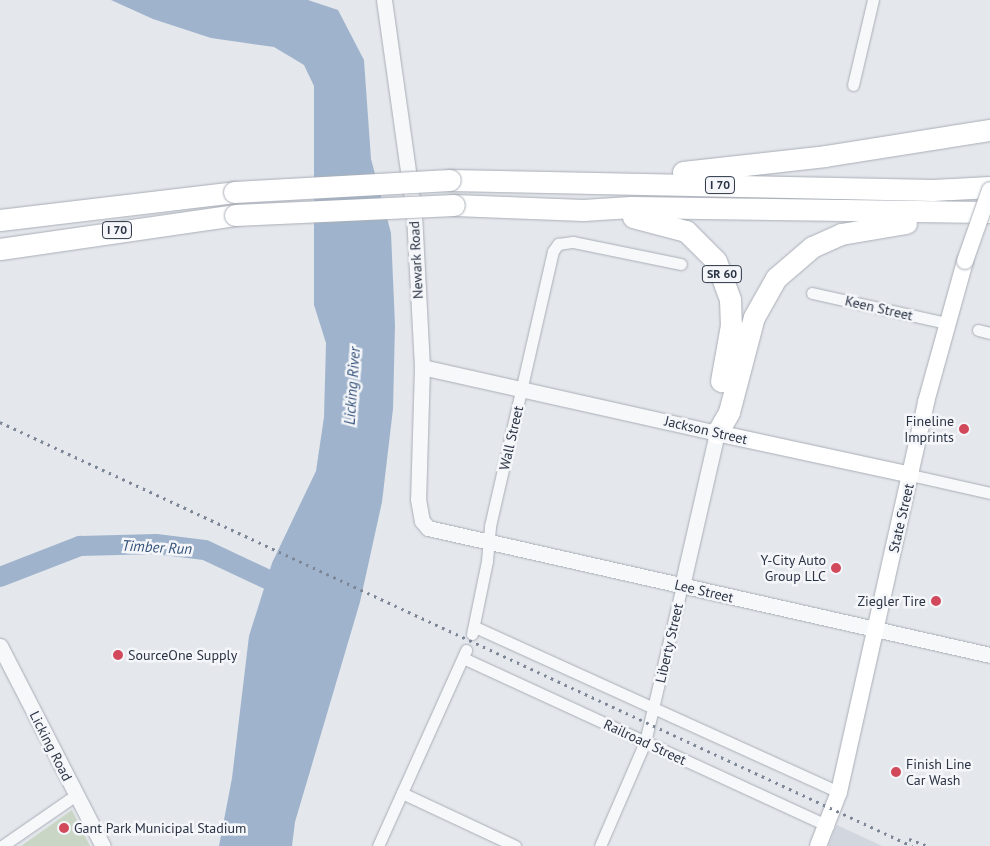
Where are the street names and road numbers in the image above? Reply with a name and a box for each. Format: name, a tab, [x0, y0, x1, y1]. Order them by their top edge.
road number: I 70	[704, 176, 736, 194]
road number: I 70	[101, 220, 133, 240]
street label: Newark Road	[406, 220, 426, 300]
road number: SR 60	[701, 264, 743, 284]
street label: Keen Street	[843, 292, 915, 324]
street label: Wall Street	[495, 404, 527, 472]
street label: Jackson Street	[663, 412, 749, 448]
street label: State Street	[885, 482, 917, 554]
street label: Lee Street	[673, 576, 735, 606]
street label: Liberty Street	[652, 601, 686, 685]
street label: Licking Road	[26, 708, 76, 784]
street label: Railroad Street	[601, 716, 689, 768]

